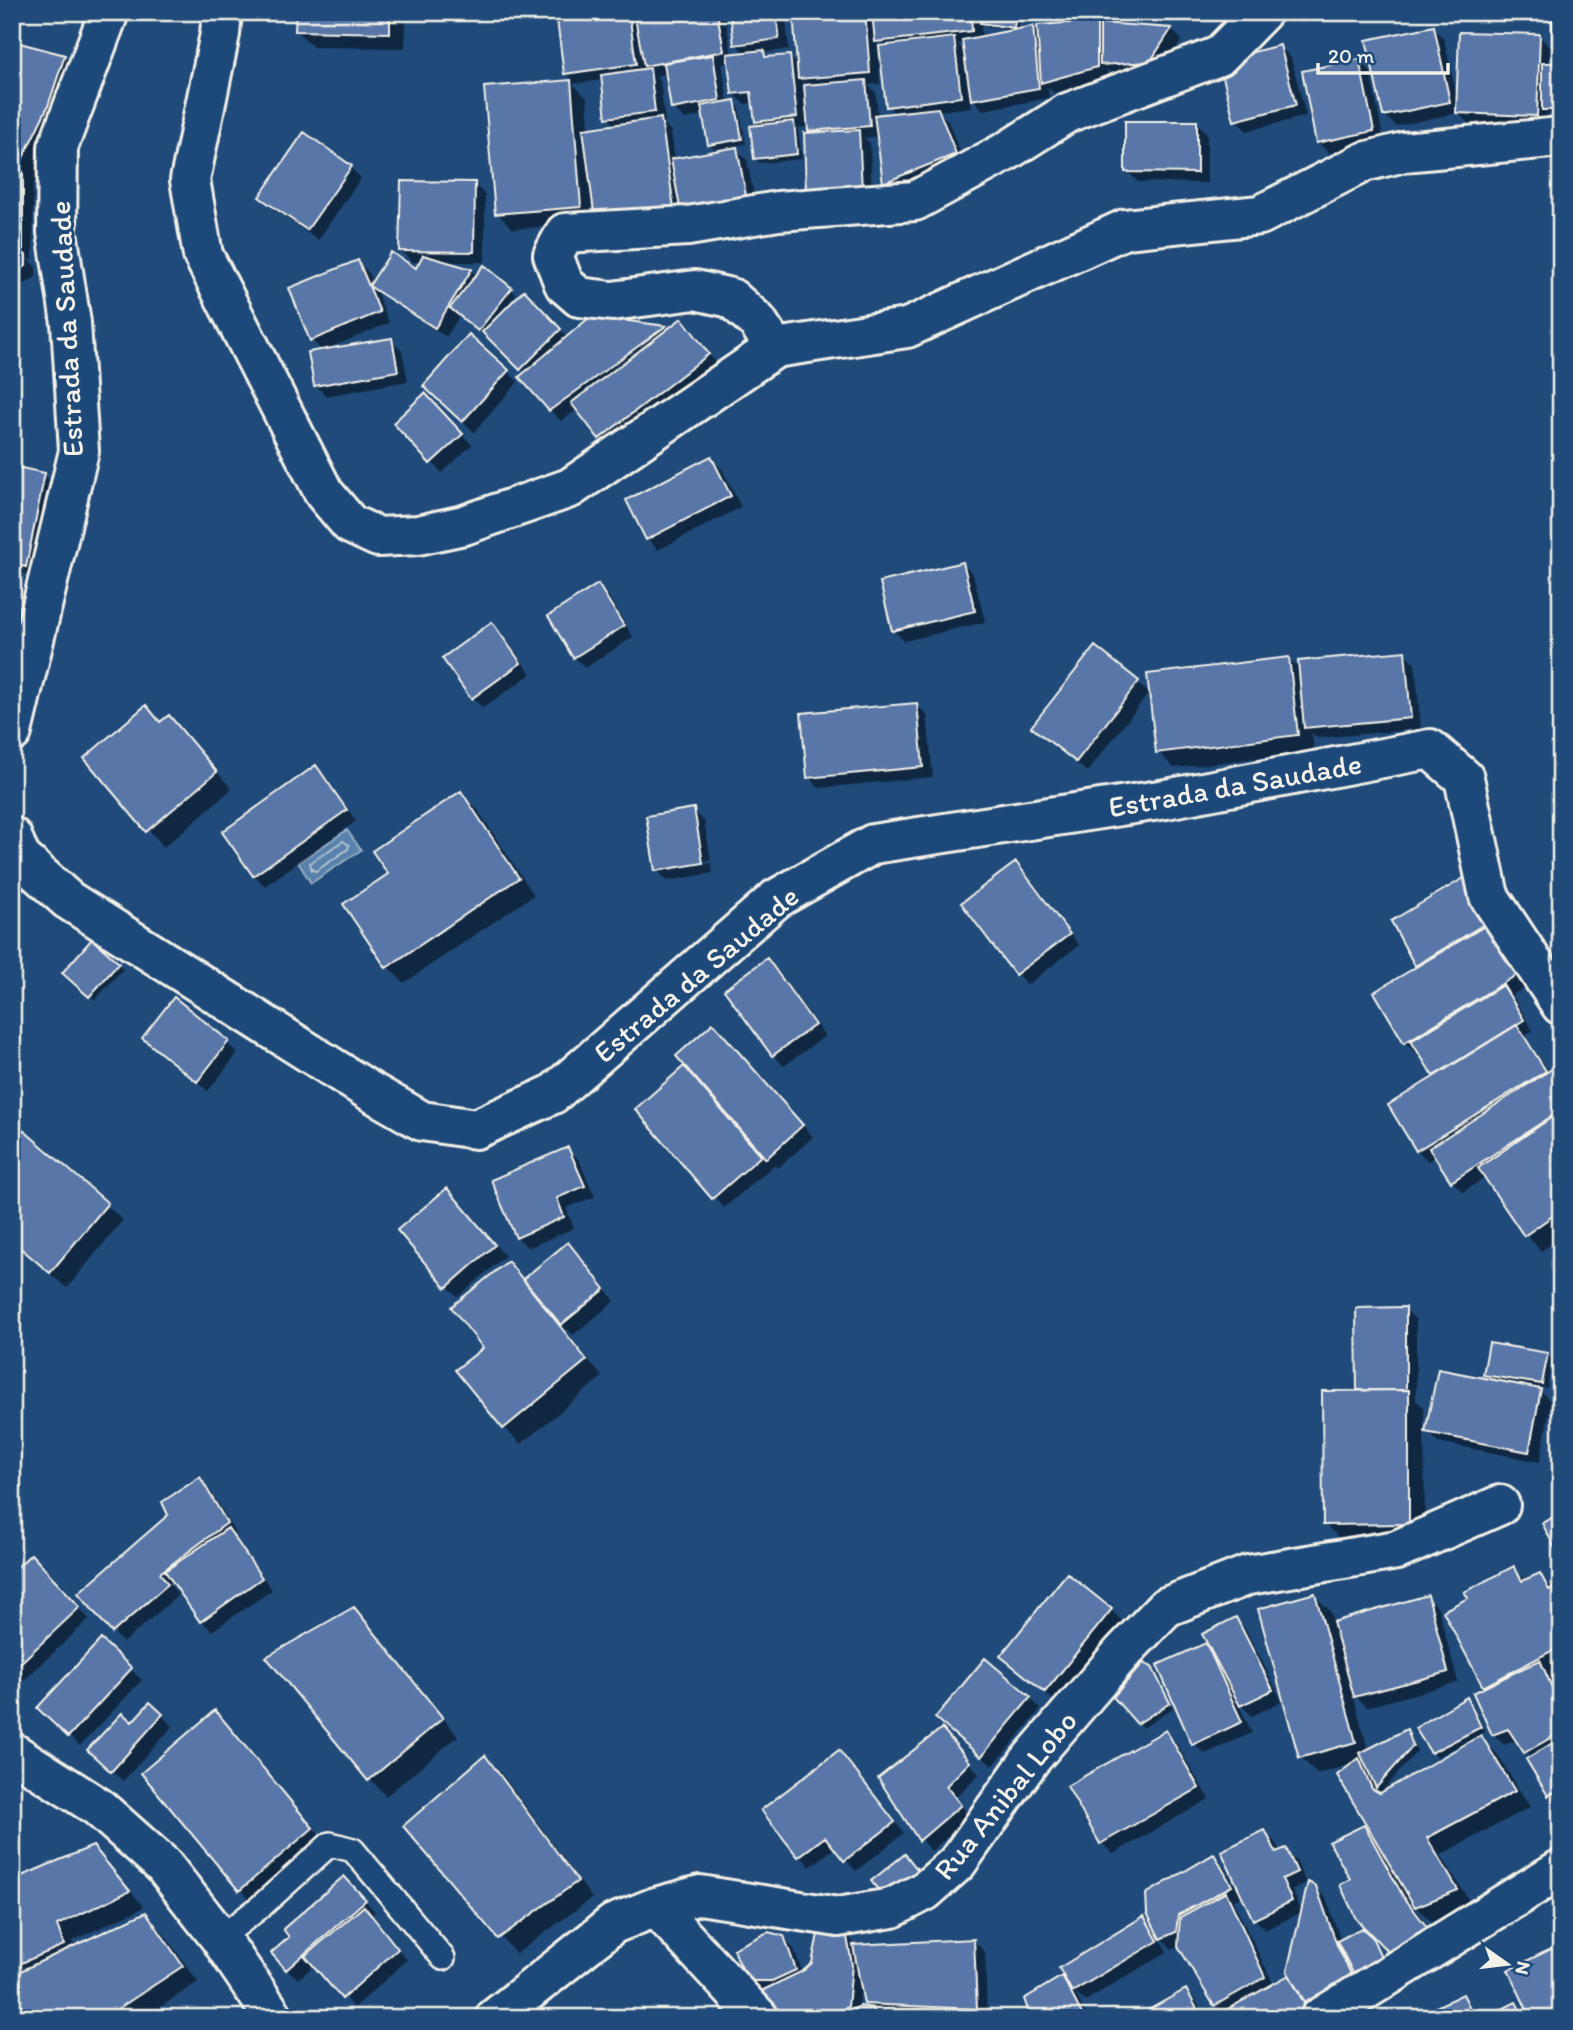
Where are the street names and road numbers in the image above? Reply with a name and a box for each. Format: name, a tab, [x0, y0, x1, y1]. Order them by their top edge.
street label: Estrada da Saudade	[41, 200, 91, 458]
street label: Estrada da Saudade	[1105, 745, 1365, 825]
street label: Estrada da Saudade	[586, 877, 806, 1071]
street label: Rua Anibal Lobo	[925, 1703, 1085, 1887]

